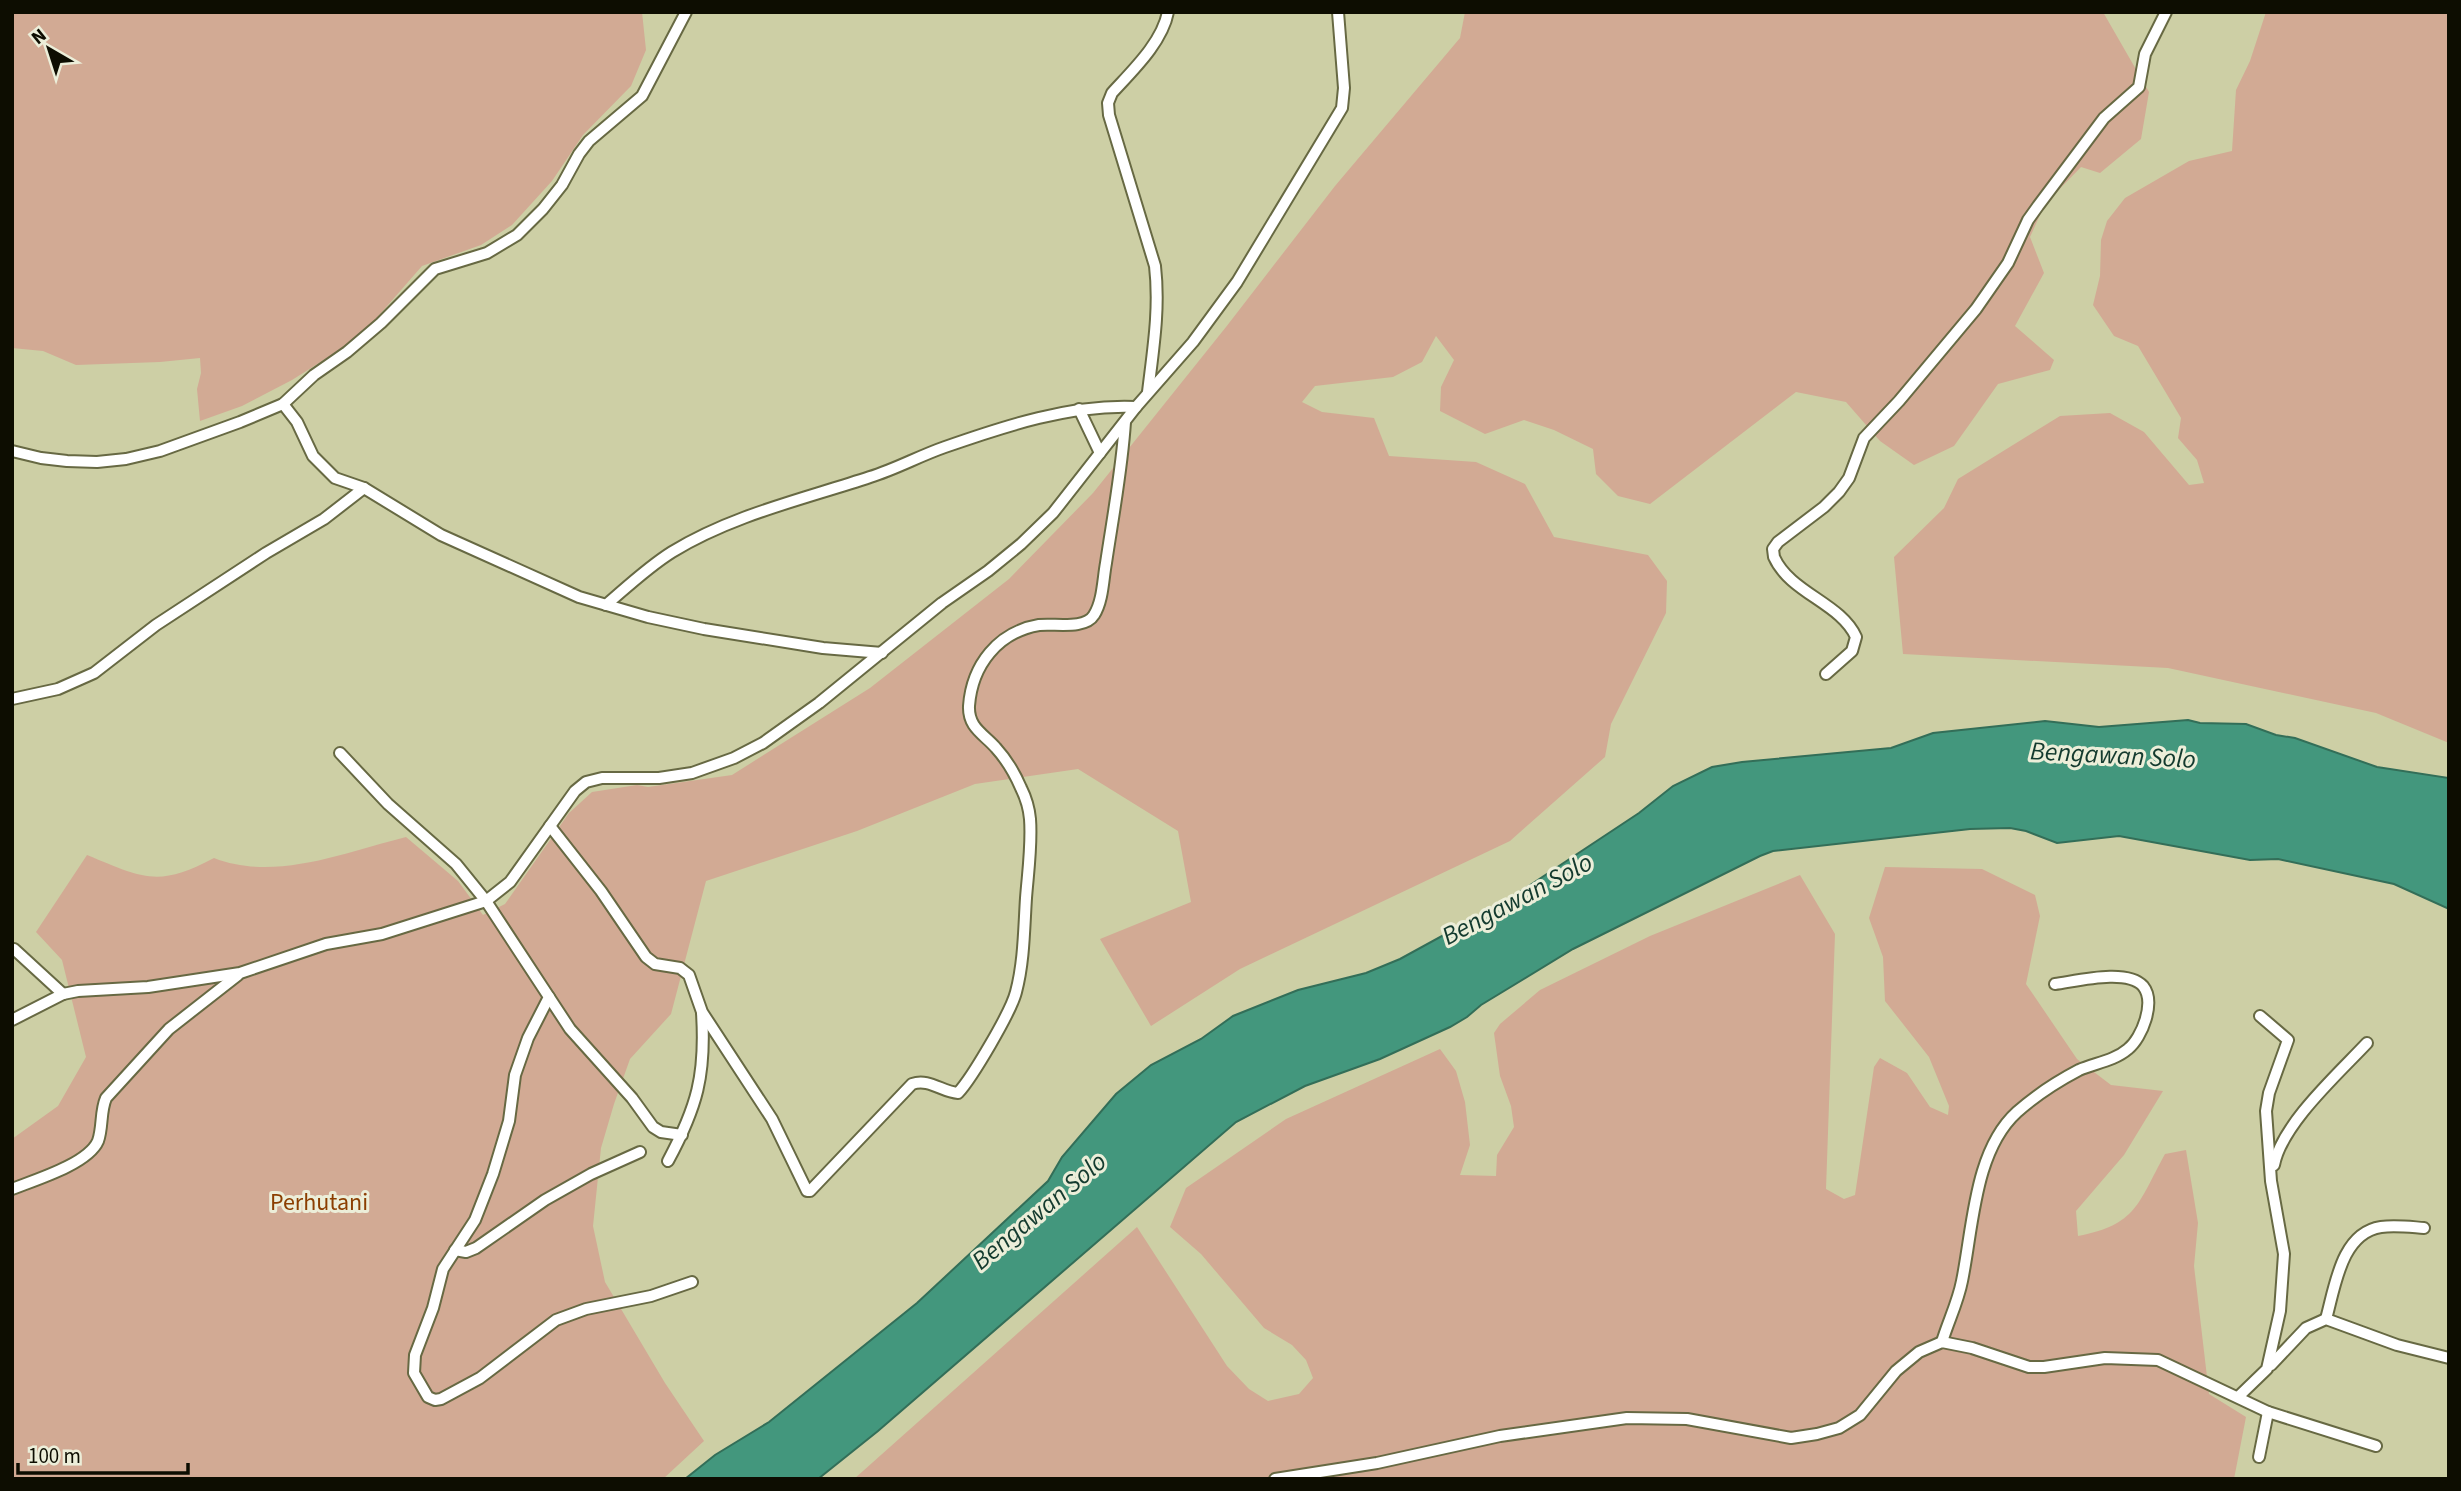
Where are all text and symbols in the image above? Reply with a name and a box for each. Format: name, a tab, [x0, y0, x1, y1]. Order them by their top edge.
north arrow	[14, 14, 84, 84]
text: N	[26, 22, 53, 51]
water label: Bengawan Solo	[2029, 732, 2197, 778]
water label: Bengawan Solo	[1435, 844, 1599, 954]
water label: Bengawan Solo	[964, 1143, 1114, 1279]
park label: Perhutani	[270, 1185, 368, 1220]
scale bar	[18, 1432, 187, 1476]
text: 100 m	[28, 1441, 81, 1471]

